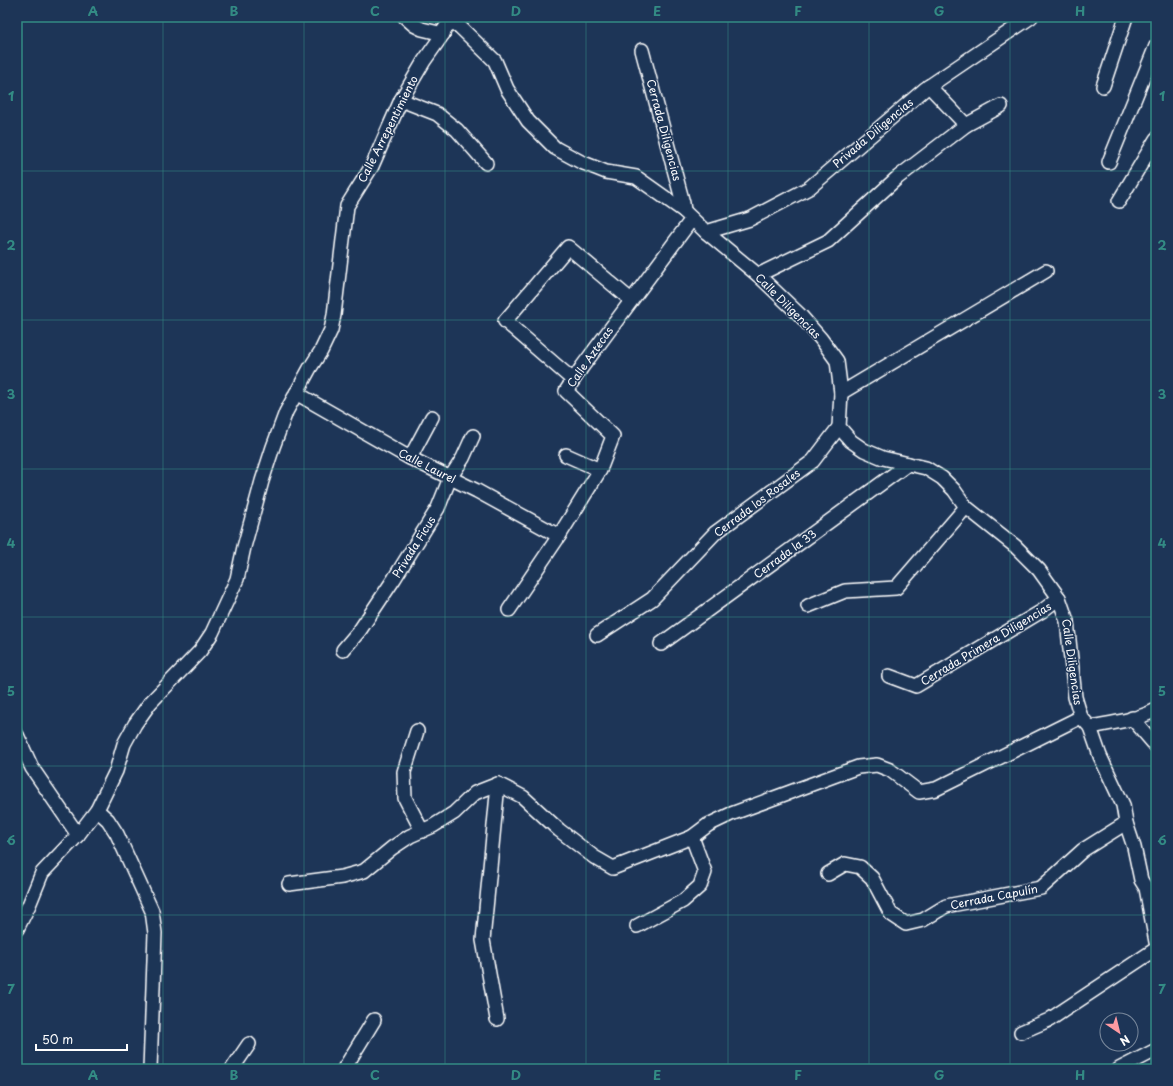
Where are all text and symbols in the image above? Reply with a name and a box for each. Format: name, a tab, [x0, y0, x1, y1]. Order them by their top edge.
text: A	[88, 1, 98, 20]
text: B	[230, 1, 239, 20]
text: C	[370, 1, 380, 20]
text: D	[511, 1, 521, 20]
text: E	[653, 1, 661, 20]
text: F	[794, 1, 802, 20]
text: G	[934, 1, 944, 20]
text: H	[1075, 1, 1085, 20]
street label: Calle Arrepentimiento	[353, 72, 422, 185]
street label: Cerrada Diligencias	[643, 77, 686, 183]
text: 1	[8, 86, 14, 105]
text: 1	[1159, 86, 1165, 105]
street label: Privada Diligencias	[829, 94, 917, 171]
text: 2	[6, 235, 16, 254]
text: 2	[1157, 235, 1167, 254]
street label: Calle Diligencias	[752, 269, 825, 342]
street label: Calle Aztecas	[562, 323, 617, 391]
text: 3	[7, 384, 16, 403]
text: 3	[1158, 384, 1167, 403]
street label: Calle Laurel	[396, 444, 459, 487]
street label: Cerrada los Rosales	[710, 464, 803, 541]
street label: Privada Ficus	[388, 512, 439, 581]
street label: Cerrada la 33	[750, 525, 820, 582]
text: 4	[7, 533, 16, 552]
text: 4	[1158, 533, 1167, 552]
street label: Cerrada Primera Diligencias	[917, 598, 1054, 690]
street label: Calle Diligencias	[1058, 618, 1087, 706]
text: 5	[7, 681, 15, 700]
text: 5	[1158, 681, 1166, 700]
text: 6	[6, 830, 16, 849]
text: 6	[1157, 830, 1167, 849]
street label: Cerrada Capulín	[949, 880, 1039, 913]
text: 7	[7, 979, 15, 998]
text: 7	[1158, 979, 1166, 998]
north arrow	[1099, 1012, 1139, 1052]
scale bar	[36, 1026, 127, 1052]
text: 50 m	[42, 1030, 73, 1048]
text: N	[1116, 1031, 1133, 1050]
text: A	[88, 1065, 98, 1084]
text: B	[230, 1065, 239, 1084]
text: C	[370, 1065, 380, 1084]
text: D	[511, 1065, 521, 1084]
text: E	[653, 1065, 661, 1084]
text: F	[794, 1065, 802, 1084]
text: G	[934, 1065, 944, 1084]
text: H	[1075, 1065, 1085, 1084]

